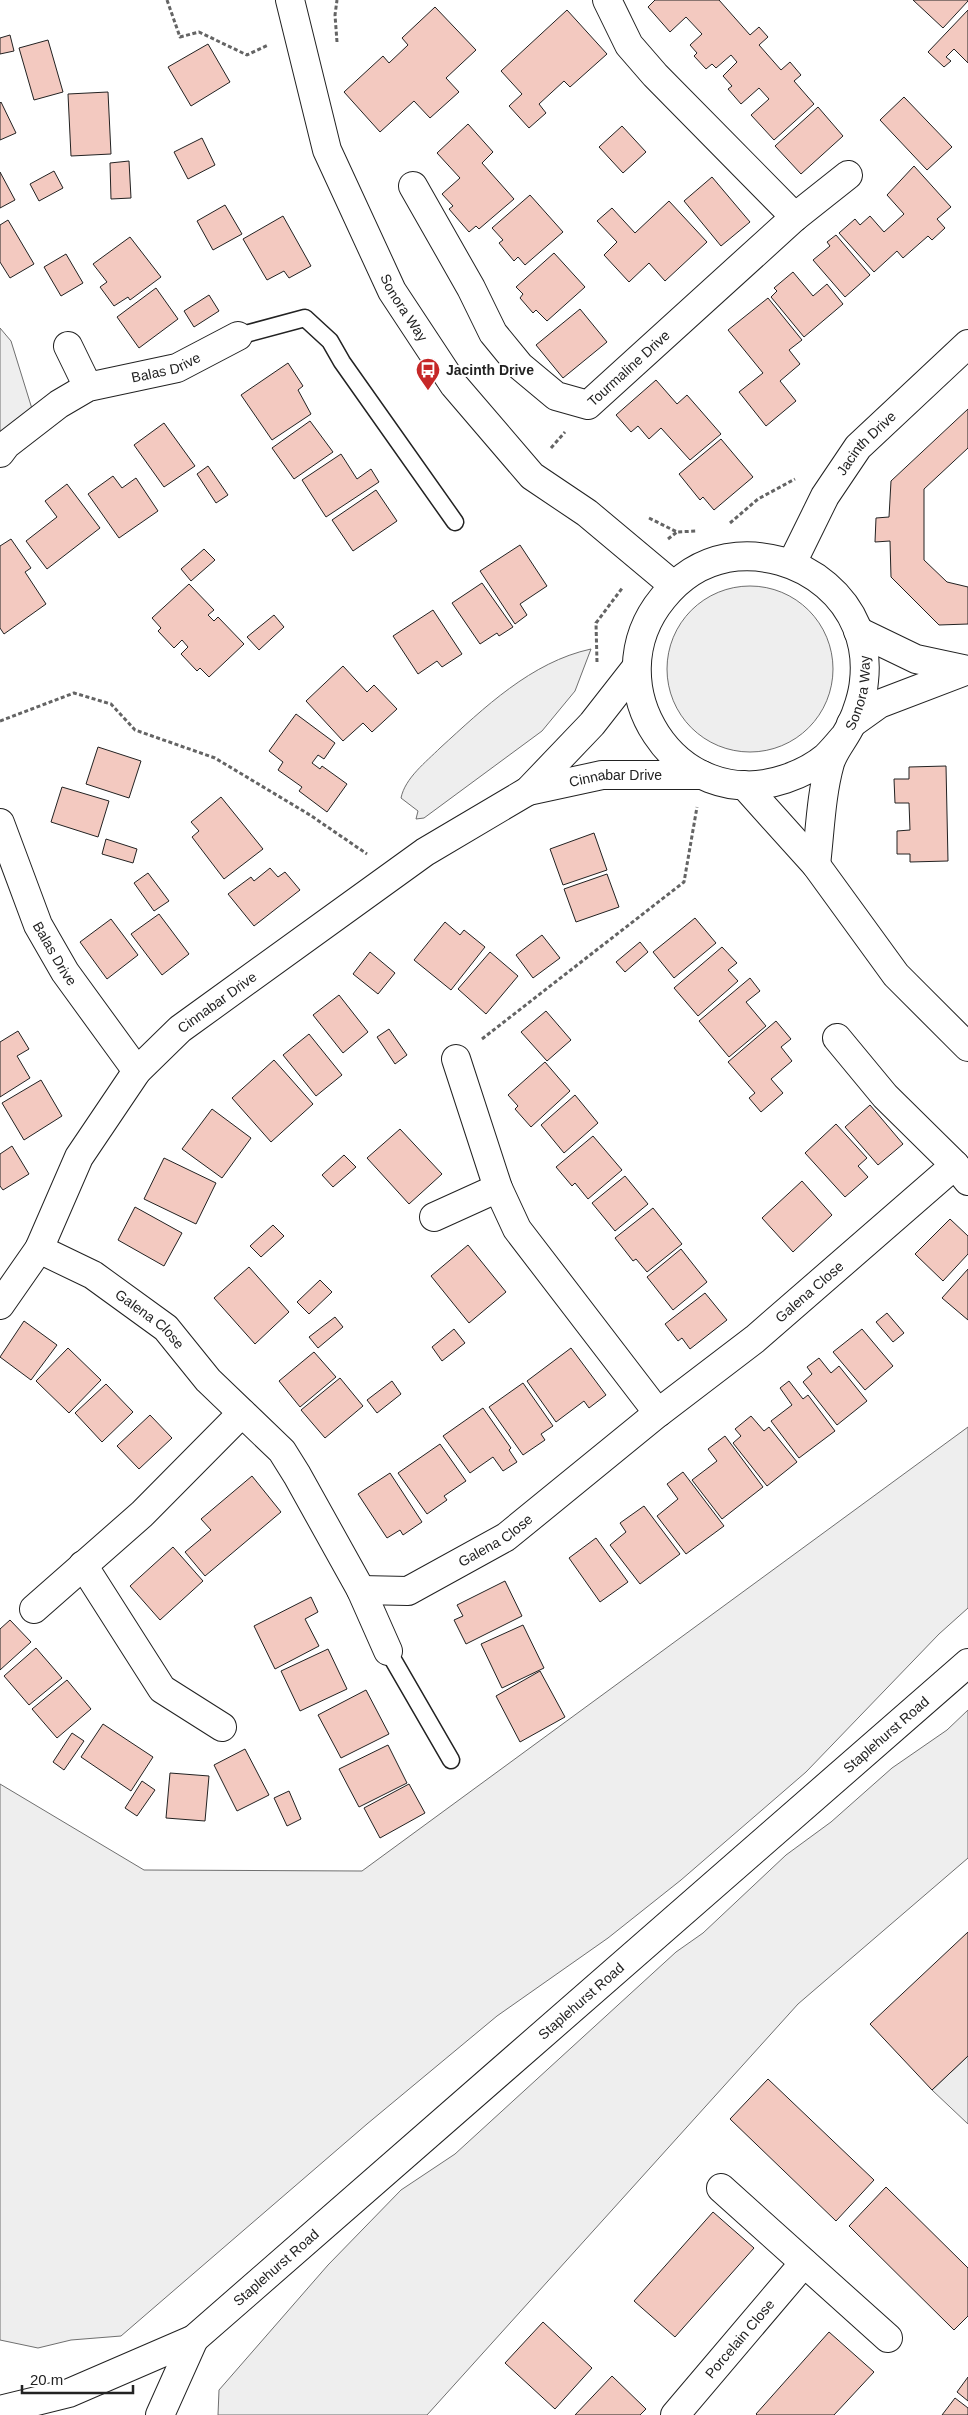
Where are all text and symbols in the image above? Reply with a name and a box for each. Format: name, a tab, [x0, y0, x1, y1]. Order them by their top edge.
street label: Sonora Way	[377, 271, 431, 344]
street label: Tourmaline Drive	[584, 327, 673, 409]
street label: Balas Drive	[130, 349, 203, 386]
bus stop icon: Jacinth Drive	[415, 357, 441, 391]
place label: Jacinth Drive	[446, 362, 534, 378]
street label: Jacinth Drive	[833, 408, 899, 478]
street label: Sonora Way	[842, 655, 873, 733]
street label: Cinnabar Drive	[568, 766, 662, 790]
street label: Balas Drive	[30, 919, 80, 989]
street label: Cinnabar Drive	[174, 968, 260, 1036]
street label: Galena Close	[772, 1258, 847, 1326]
street label: Galena Close	[112, 1286, 188, 1352]
street label: Galena Close	[455, 1511, 536, 1570]
street label: Staplehurst Road	[840, 1693, 932, 1776]
street label: Staplehurst Road	[535, 1959, 627, 2043]
street label: Staplehurst Road	[230, 2226, 322, 2309]
street label: Porcelain Close	[702, 2296, 778, 2381]
scale bar	[22, 2362, 134, 2394]
text: 20 m	[30, 2371, 63, 2388]

